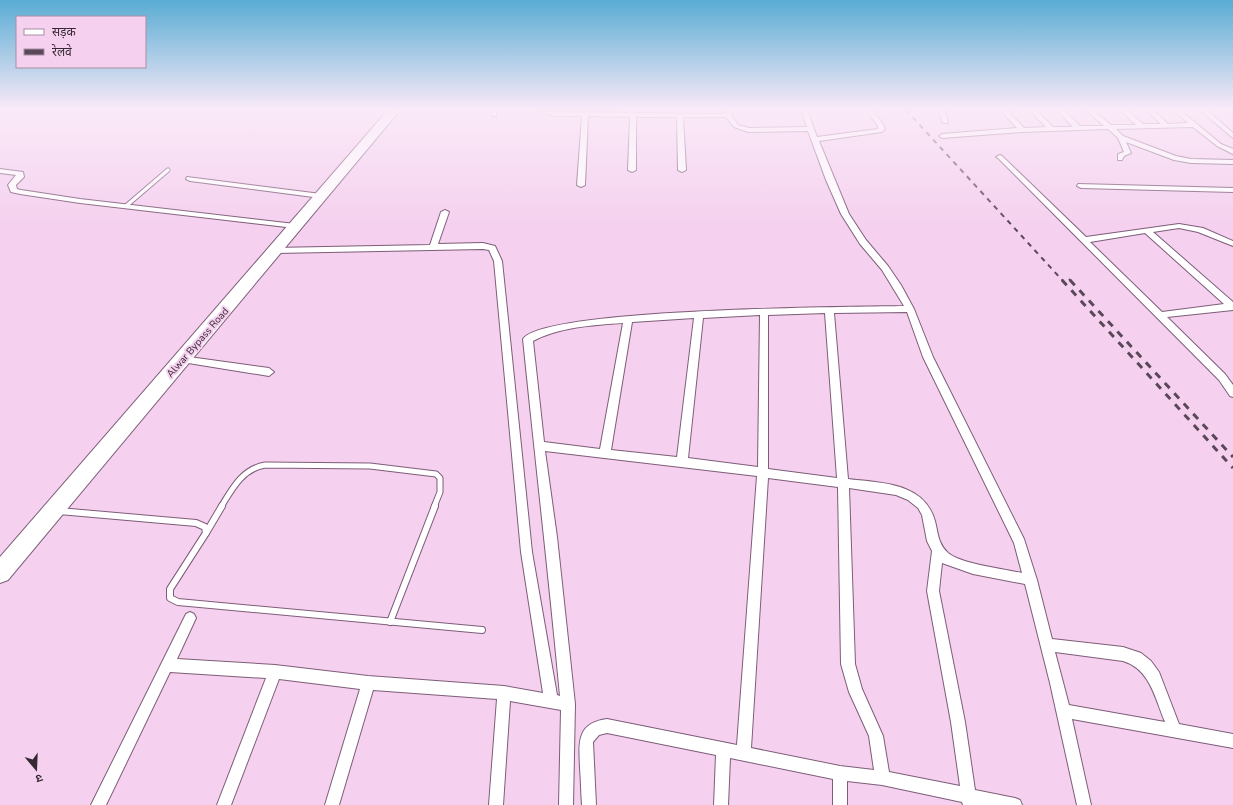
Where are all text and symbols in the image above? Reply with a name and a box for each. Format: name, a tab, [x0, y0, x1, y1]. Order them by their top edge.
legend	[16, 16, 146, 68]
text: सड़क	[52, 24, 77, 40]
text: रेलवे	[52, 44, 72, 60]
street label: Alwar Bypass Road	[163, 305, 232, 381]
north arrow	[16, 749, 56, 789]
text: उ	[33, 770, 45, 786]

